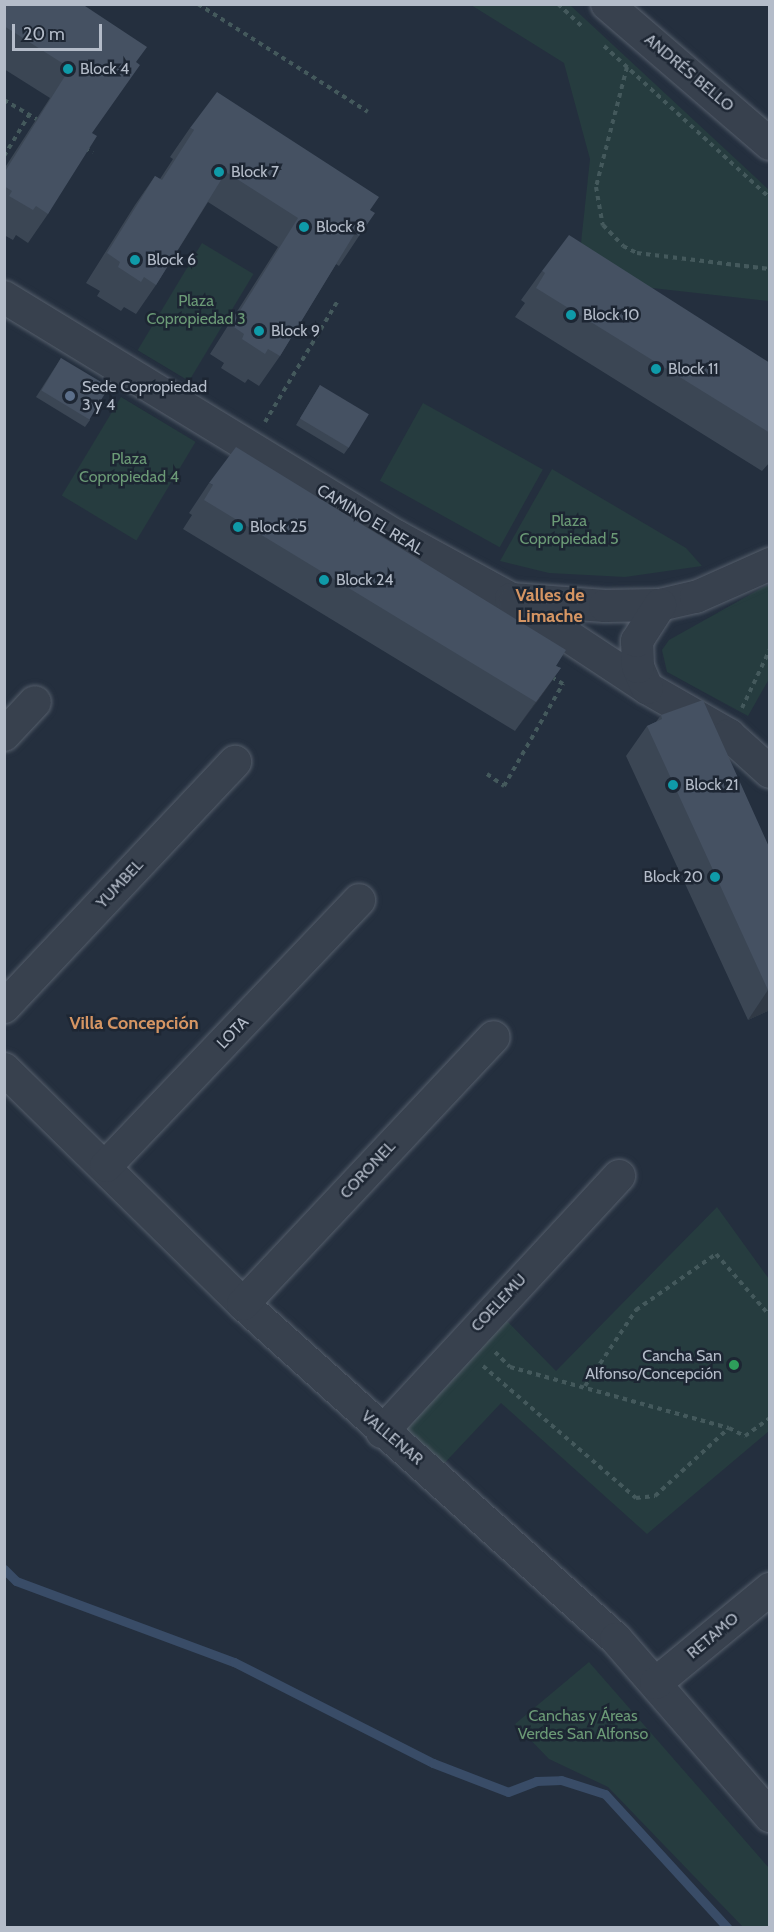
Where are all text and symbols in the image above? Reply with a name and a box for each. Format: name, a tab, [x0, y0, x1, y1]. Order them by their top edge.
scale bar	[15, 12, 105, 50]
text: 20 m	[23, 23, 65, 45]
street label: ANDRÉS BELLO	[640, 30, 738, 116]
place label: Block 4	[80, 59, 129, 79]
marker: Block 4	[61, 62, 75, 76]
place label: Block 7	[231, 162, 279, 182]
marker: Block 7	[212, 165, 226, 179]
place label: Block 8	[316, 217, 366, 237]
marker: Block 8	[297, 220, 311, 234]
place label: Block 6	[147, 250, 196, 270]
marker: Block 6	[128, 253, 142, 267]
park label: Plaza Copropiedad 3	[146, 291, 246, 329]
place label: Block 10	[583, 305, 639, 325]
marker: Block 10	[564, 308, 578, 322]
place label: Block 9	[271, 321, 320, 341]
marker: Block 9	[252, 324, 266, 338]
place label: Block 11	[668, 359, 718, 379]
marker: Block 11	[649, 362, 663, 376]
place label: Sede Copropiedad 3 y 4	[82, 377, 207, 415]
marker: Sede Copropiedad 3 y 4	[63, 389, 77, 403]
park label: Plaza Copropiedad 4	[79, 449, 179, 487]
street label: CAMINO EL REAL	[313, 481, 427, 559]
park label: Plaza Copropiedad 5	[519, 511, 619, 549]
place label: Block 25	[250, 517, 307, 537]
marker: Block 25	[231, 520, 245, 534]
place label: Block 24	[336, 570, 394, 590]
marker: Block 24	[317, 573, 331, 587]
district label: Valles de Limache	[515, 585, 585, 628]
place label: Block 21	[685, 775, 739, 795]
marker: Block 21	[666, 778, 680, 792]
street label: YUMBEL	[93, 856, 147, 912]
place label: Block 20	[643, 867, 703, 887]
marker: Block 20	[708, 870, 722, 884]
district label: Villa Concepción	[69, 1012, 199, 1034]
street label: LOTA	[213, 1013, 253, 1053]
street label: CORONEL	[336, 1137, 400, 1203]
street label: COELEMU	[467, 1270, 531, 1336]
place label: Cancha San Alfonso/Concepción	[585, 1346, 722, 1384]
marker: Cancha San Alfonso/Concepción	[727, 1358, 741, 1372]
street label: VALLENAR	[357, 1407, 427, 1469]
street label: RETAMO	[683, 1609, 743, 1663]
park label: Canchas y Áreas Verdes San Alfonso	[518, 1706, 648, 1744]

